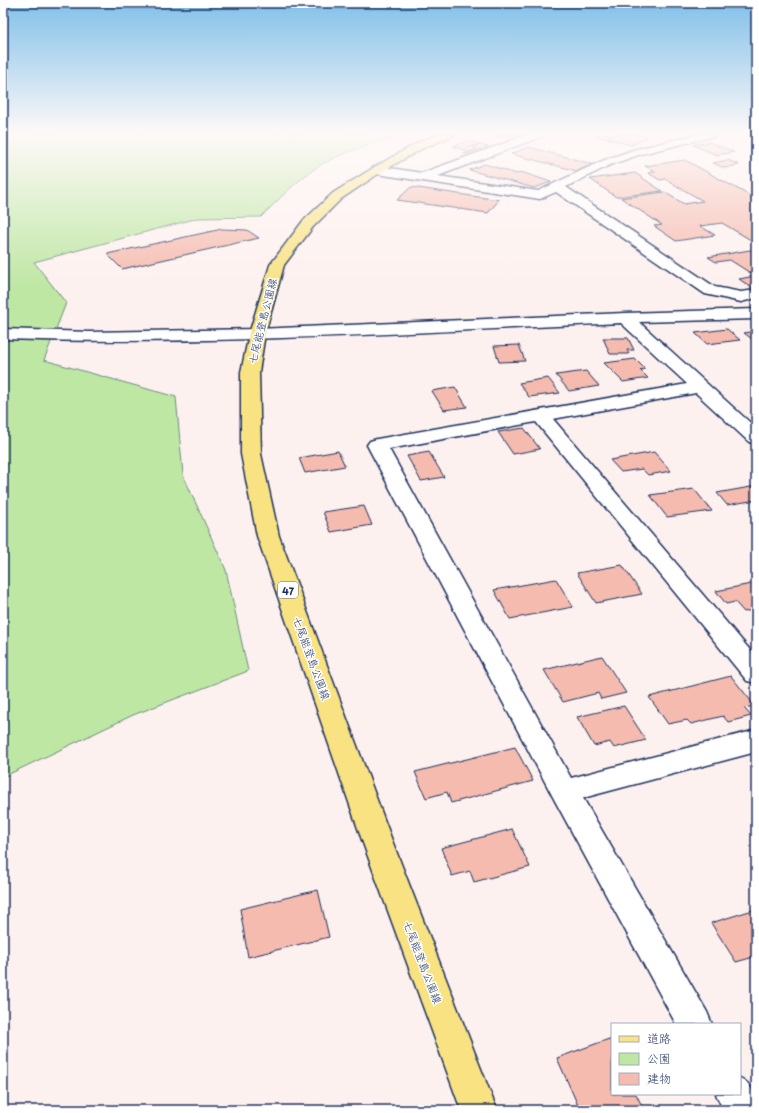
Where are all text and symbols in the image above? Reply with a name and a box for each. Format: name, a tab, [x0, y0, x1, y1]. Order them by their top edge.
street label: 七尾能登島公園線	[243, 276, 281, 366]
road number: 47	[278, 582, 298, 598]
street label: 七尾能登島公園線	[289, 614, 335, 702]
street label: 七尾能登島公園線	[399, 918, 447, 1006]
legend	[611, 1023, 741, 1095]
text: 道路	[647, 1029, 671, 1047]
text: 公園	[647, 1049, 671, 1067]
text: 建物	[647, 1069, 671, 1087]

